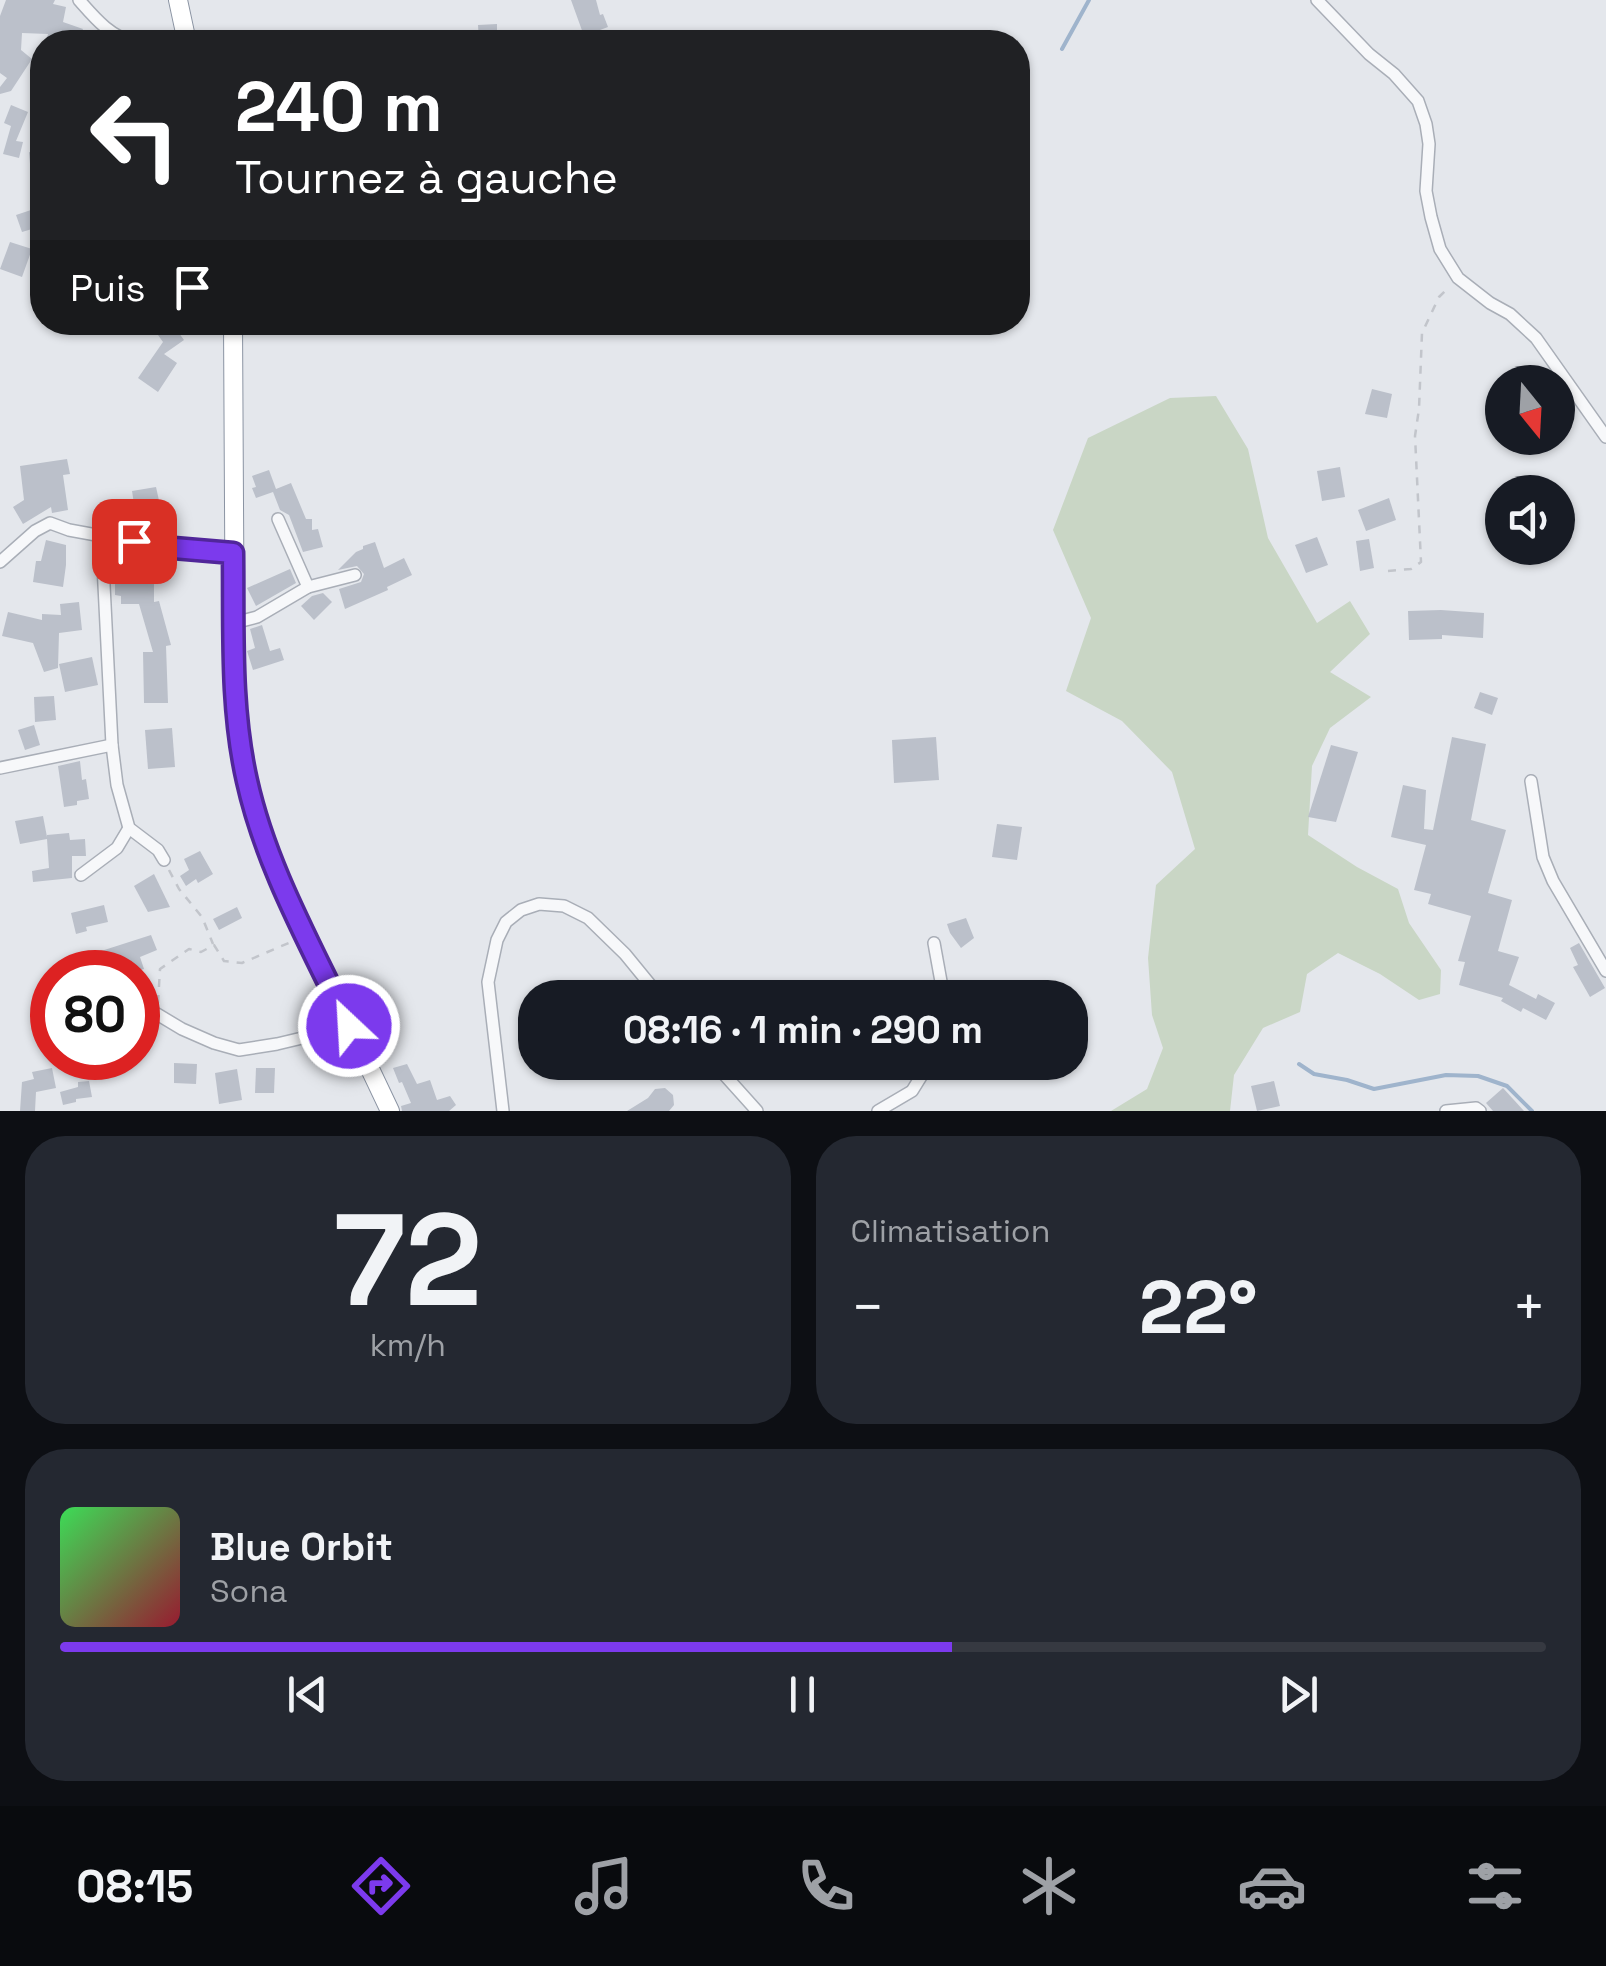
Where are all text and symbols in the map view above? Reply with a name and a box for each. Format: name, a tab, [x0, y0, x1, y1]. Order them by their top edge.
text: 240 m	[235, 62, 443, 151]
icon: left	[70, 70, 200, 200]
text: Tournez à gauche	[235, 149, 618, 206]
icon: arrive	[165, 260, 220, 315]
text: Puis	[70, 264, 145, 312]
north arrow	[1485, 365, 1575, 455]
map controls	[1485, 365, 1575, 565]
button: sound	[1485, 475, 1575, 565]
pin	[92, 499, 177, 584]
icon: arrive	[107, 514, 162, 569]
speed limit sign: 80	[30, 950, 160, 1080]
position arrow	[297, 974, 401, 1078]
text: 08:16 · 1 min · 290 m	[623, 1006, 983, 1054]
text: 72	[333, 1177, 482, 1343]
text: Climatisation	[851, 1211, 1050, 1251]
text: 22°	[1139, 1259, 1258, 1355]
text: −	[851, 1272, 885, 1342]
text: +	[1512, 1272, 1546, 1342]
text: km/h	[370, 1325, 446, 1365]
text: Blue Orbit	[210, 1523, 393, 1571]
text: Sona	[210, 1571, 287, 1611]
icon: previous	[280, 1667, 335, 1722]
icon: pause	[775, 1667, 830, 1722]
icon: next	[1271, 1667, 1326, 1722]
icon: directions	[346, 1851, 416, 1921]
icon: music	[569, 1851, 639, 1921]
icon: phone	[791, 1851, 861, 1921]
icon: climate	[1014, 1851, 1084, 1921]
icon: car	[1237, 1851, 1307, 1921]
icon: filters	[1460, 1851, 1530, 1921]
text: 08:15	[76, 1858, 193, 1915]

